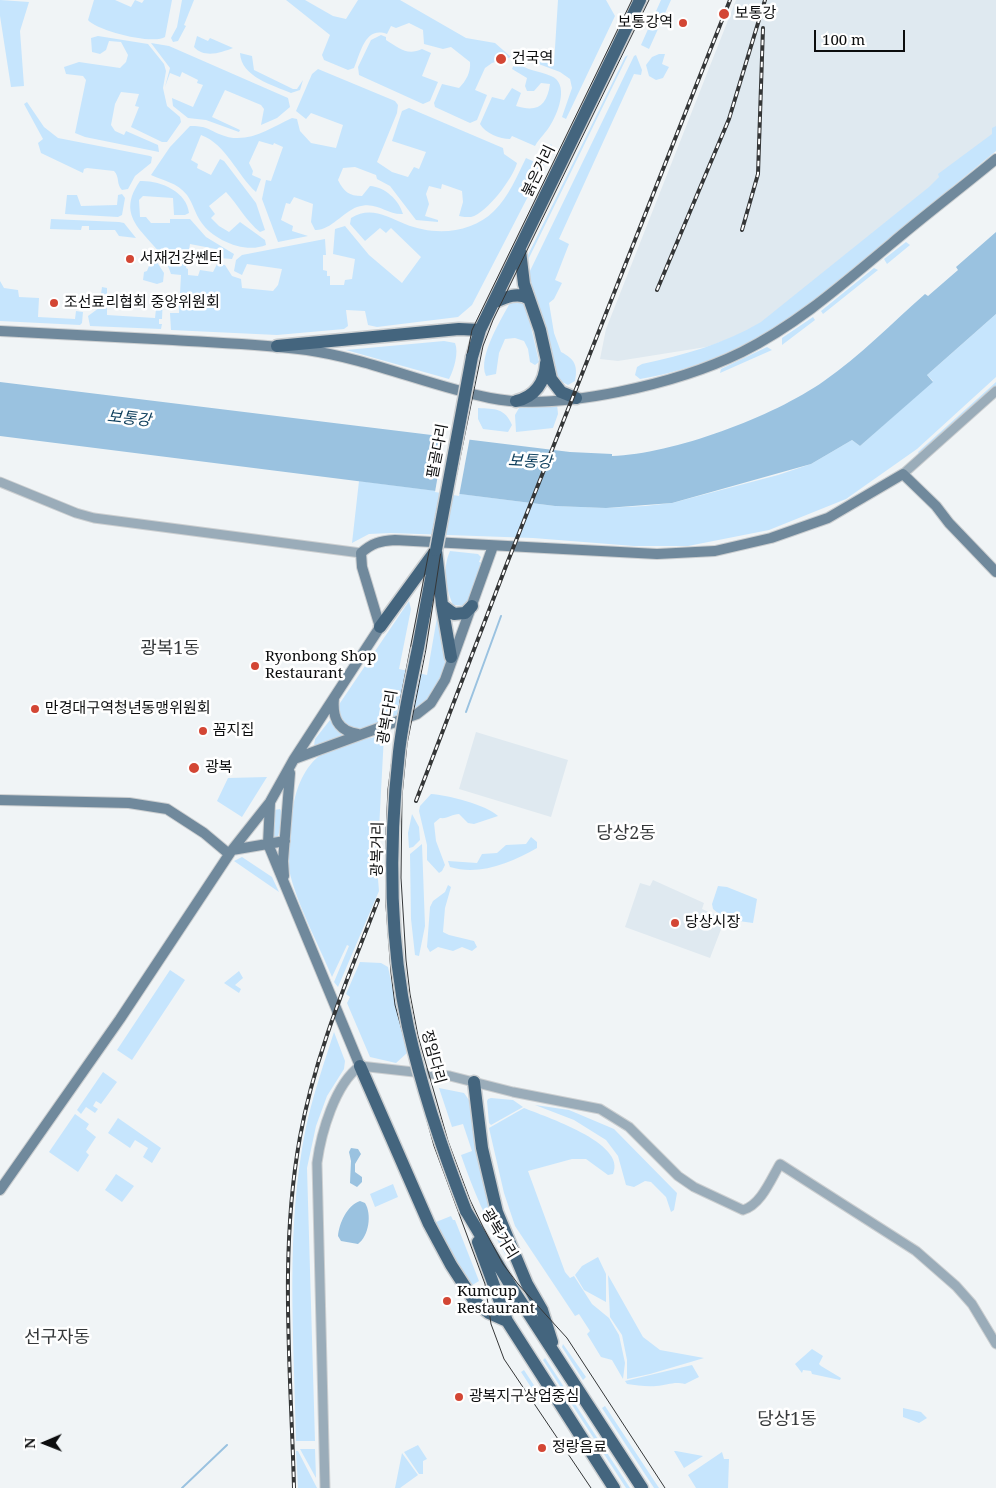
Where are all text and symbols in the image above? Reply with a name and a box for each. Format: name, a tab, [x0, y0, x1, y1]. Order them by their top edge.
place label: 보통강	[735, 5, 776, 23]
marker: 보통강	[717, 7, 731, 21]
place label: 보통강역	[618, 14, 673, 32]
marker: 보통강역	[677, 17, 689, 29]
scale bar	[816, 20, 907, 52]
text: 100 m	[822, 29, 865, 49]
place label: 건국역	[512, 50, 553, 68]
marker: 건국역	[494, 52, 508, 66]
street label: 붉은거리	[519, 142, 559, 200]
place label: 서재건강쎈터	[140, 250, 223, 268]
marker: 서재건강쎈터	[124, 253, 136, 265]
place label: 조선료리협회 중앙위원회	[64, 294, 220, 312]
marker: 조선료리협회 중앙위원회	[48, 297, 60, 309]
water label: 보통강	[106, 407, 152, 431]
street label: 팔골다리	[424, 422, 452, 480]
water label: 보통강	[507, 451, 553, 473]
district label: 광복1동	[140, 638, 200, 660]
place label: Ryonbong Shop Restaurant	[265, 648, 376, 683]
marker: Ryonbong Shop Restaurant	[249, 660, 261, 672]
street label: 광복다리	[374, 688, 402, 746]
place label: 만경대구역청년동맹위원회	[45, 700, 211, 718]
marker: 만경대구역청년동맹위원회	[29, 703, 41, 715]
place label: 꼼지집	[213, 722, 254, 740]
marker: 꼼지집	[197, 725, 209, 737]
place label: 광복	[205, 759, 233, 777]
marker: 광복	[187, 761, 201, 775]
street label: 광복거리	[369, 821, 387, 877]
district label: 당상2동	[596, 823, 656, 845]
place label: 당상시장	[685, 914, 740, 932]
marker: 당상시장	[669, 917, 681, 929]
street label: 정임다리	[417, 1028, 449, 1086]
street label: 광복거리	[477, 1206, 521, 1262]
place label: Kumcup Restaurant	[457, 1283, 535, 1318]
marker: Kumcup Restaurant	[441, 1295, 453, 1307]
district label: 선구자동	[24, 1327, 90, 1349]
place label: 광복지구상업중심	[469, 1388, 579, 1406]
marker: 광복지구상업중심	[453, 1391, 465, 1403]
district label: 당상1동	[757, 1409, 817, 1431]
north arrow	[20, 1418, 70, 1468]
text: N	[20, 1438, 39, 1449]
place label: 정랑음료	[552, 1439, 607, 1457]
marker: 정랑음료	[536, 1442, 548, 1454]

